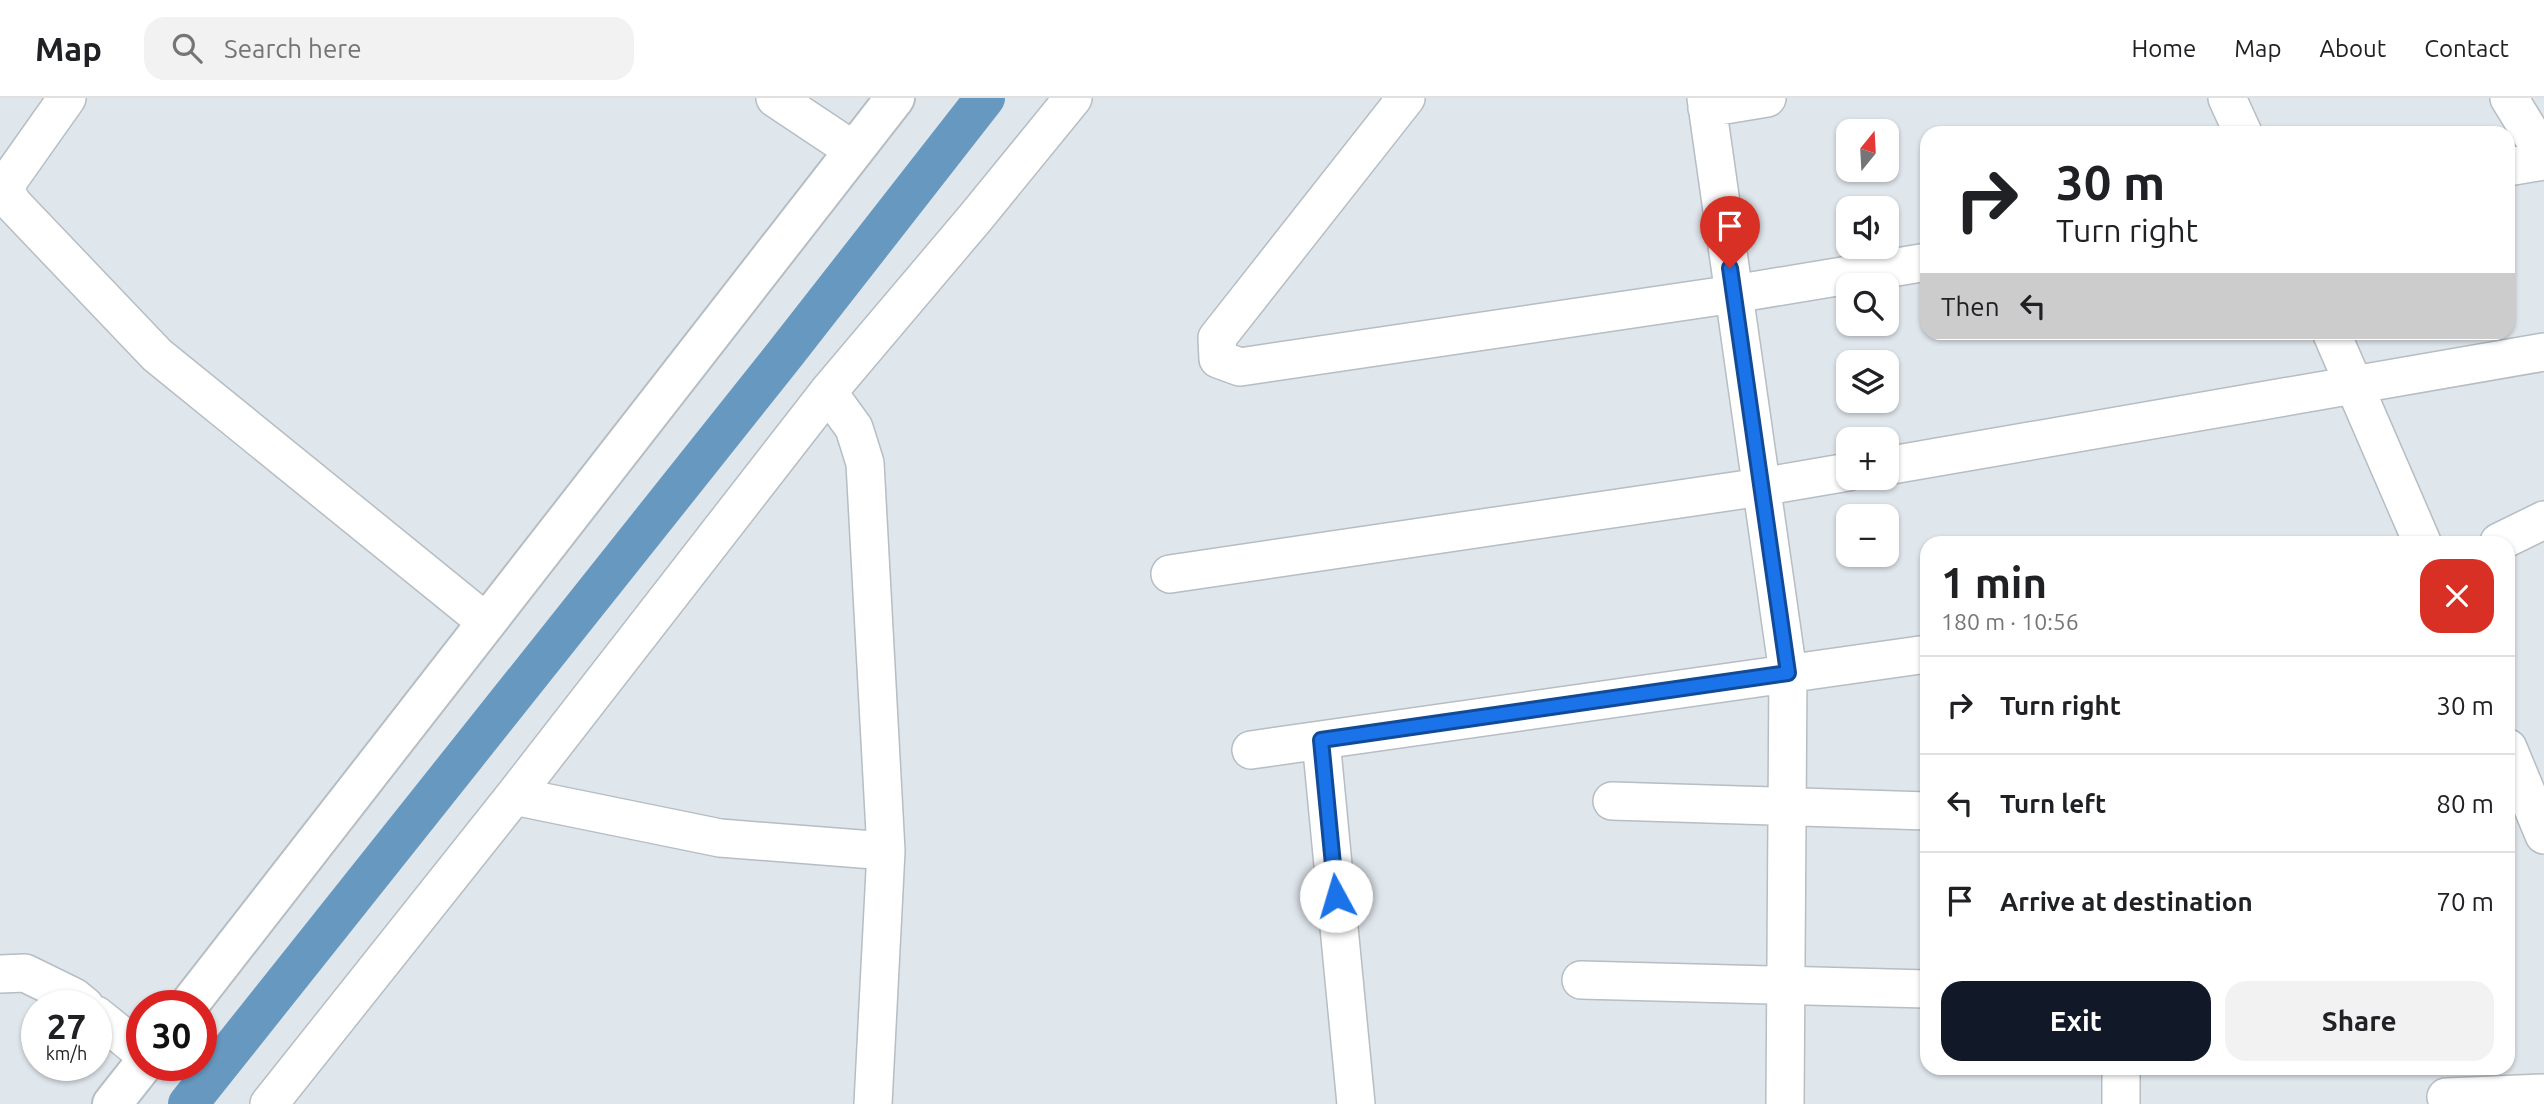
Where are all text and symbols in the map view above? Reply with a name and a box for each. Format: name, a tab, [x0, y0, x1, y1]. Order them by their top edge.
search box	[144, 17, 634, 80]
icon: search	[168, 29, 206, 67]
text: Map	[35, 30, 102, 67]
text: Search here	[224, 34, 362, 63]
text: Home	[2131, 35, 2196, 62]
text: Map	[2234, 35, 2281, 62]
text: About	[2319, 35, 2386, 62]
text: Contact	[2424, 35, 2509, 62]
north arrow	[1836, 119, 1899, 182]
map controls	[1836, 119, 1899, 567]
icon: right	[1941, 154, 2032, 245]
text: 30 m	[2056, 154, 2165, 209]
pin	[1700, 196, 1760, 268]
button: sound	[1836, 196, 1899, 259]
icon: arrive	[1711, 207, 1749, 245]
text: Turn right	[2056, 212, 2198, 248]
button: search	[1836, 273, 1899, 336]
icon: left	[2014, 287, 2052, 325]
text: Then	[1941, 292, 2000, 321]
button: layers	[1836, 350, 1899, 413]
button: +	[1836, 427, 1899, 490]
button: −	[1836, 504, 1899, 567]
text: 1 min	[1941, 559, 2047, 606]
button: close	[2420, 559, 2494, 633]
text: 180 m · 10:56	[1941, 609, 2079, 634]
icon: right	[1941, 686, 1979, 724]
text: Turn right	[2000, 691, 2121, 720]
text: 30 m	[2436, 691, 2494, 720]
icon: left	[1941, 784, 1979, 822]
text: Turn left	[2000, 789, 2106, 818]
text: 80 m	[2436, 789, 2494, 818]
position arrow	[1299, 859, 1373, 933]
icon: arrive	[1941, 882, 1979, 920]
text: Arrive at destination	[2000, 887, 2253, 916]
text: 70 m	[2436, 887, 2494, 916]
button: Exit	[1941, 981, 2211, 1061]
button: Share	[2225, 981, 2494, 1061]
speed limit sign: 30	[126, 990, 217, 1081]
text: 27	[47, 1006, 86, 1046]
text: km/h	[46, 1043, 87, 1063]

